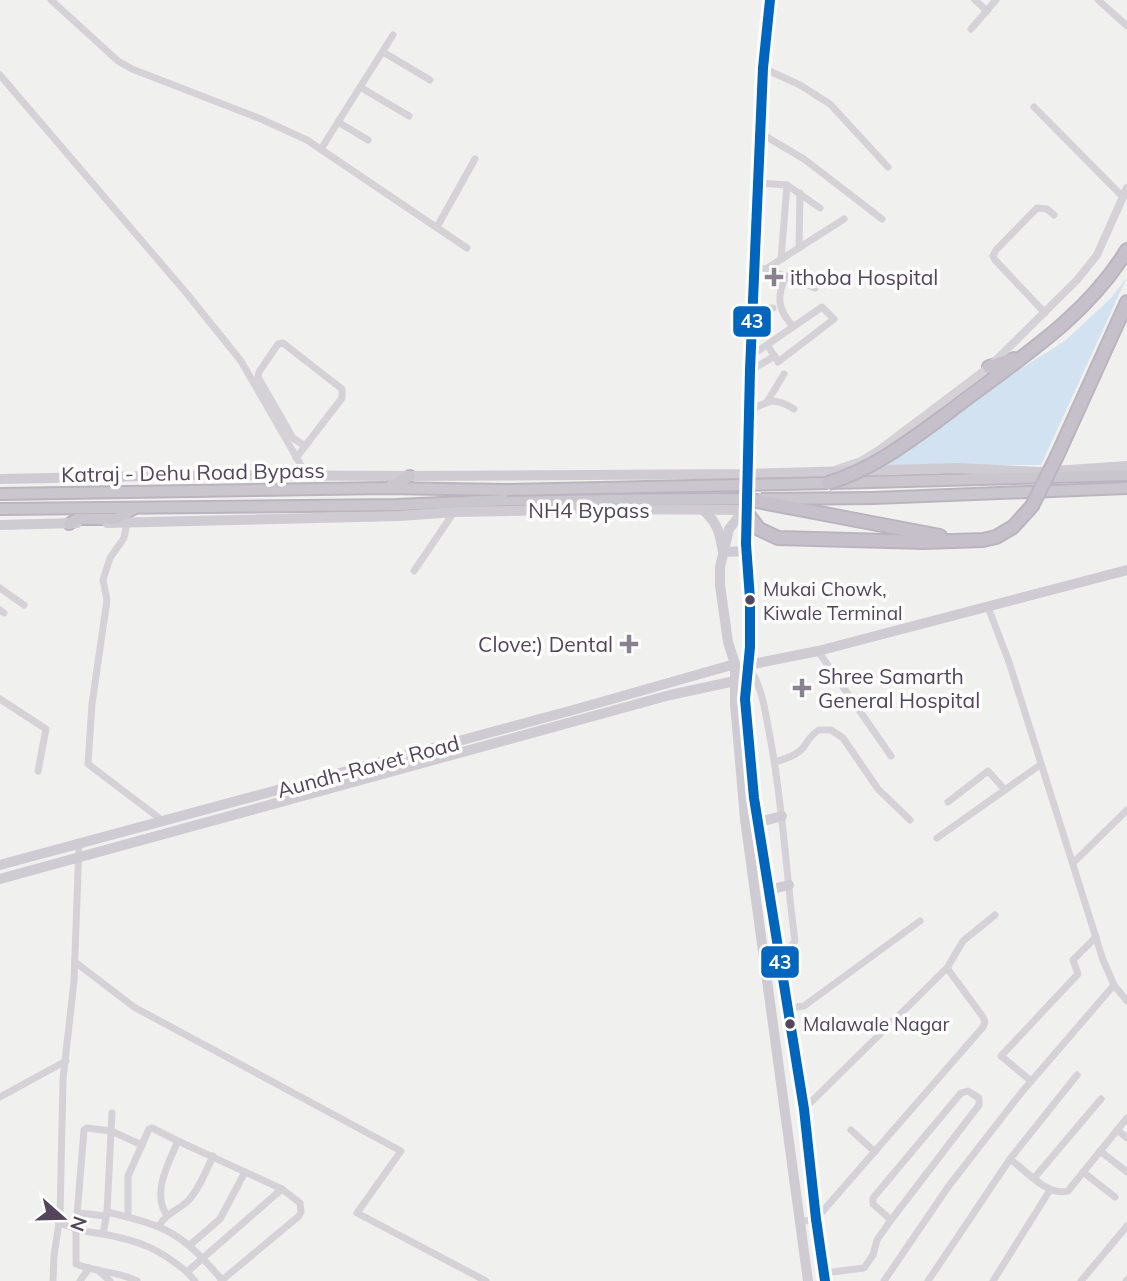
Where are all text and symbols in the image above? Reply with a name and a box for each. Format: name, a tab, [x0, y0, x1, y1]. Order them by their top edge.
place label: ithoba Hospital	[790, 264, 938, 290]
marker: ithoba Hospital	[764, 267, 784, 287]
line badge: 43	[732, 305, 772, 338]
text: 43	[741, 309, 763, 333]
street label: Katraj - Dehu Road Bypass	[61, 457, 325, 487]
street label: NH4 Bypass	[528, 497, 650, 523]
place label: Mukai Chowk, Kiwale Terminal	[763, 577, 903, 625]
marker: Mukai Chowk, Kiwale Terminal	[743, 593, 757, 607]
place label: Clove:) Dental	[478, 631, 613, 657]
marker: Clove:) Dental	[619, 634, 639, 654]
place label: Shree Samarth General Hospital	[818, 663, 980, 713]
marker: Shree Samarth General Hospital	[792, 678, 812, 698]
street label: Aundh-Ravet Road	[274, 729, 462, 803]
line badge: 43	[760, 945, 800, 979]
text: 43	[769, 950, 791, 974]
place label: Malawale Nagar	[803, 1012, 950, 1036]
marker: Malawale Nagar	[783, 1017, 797, 1031]
north arrow	[28, 1183, 98, 1253]
text: N	[65, 1213, 93, 1235]

